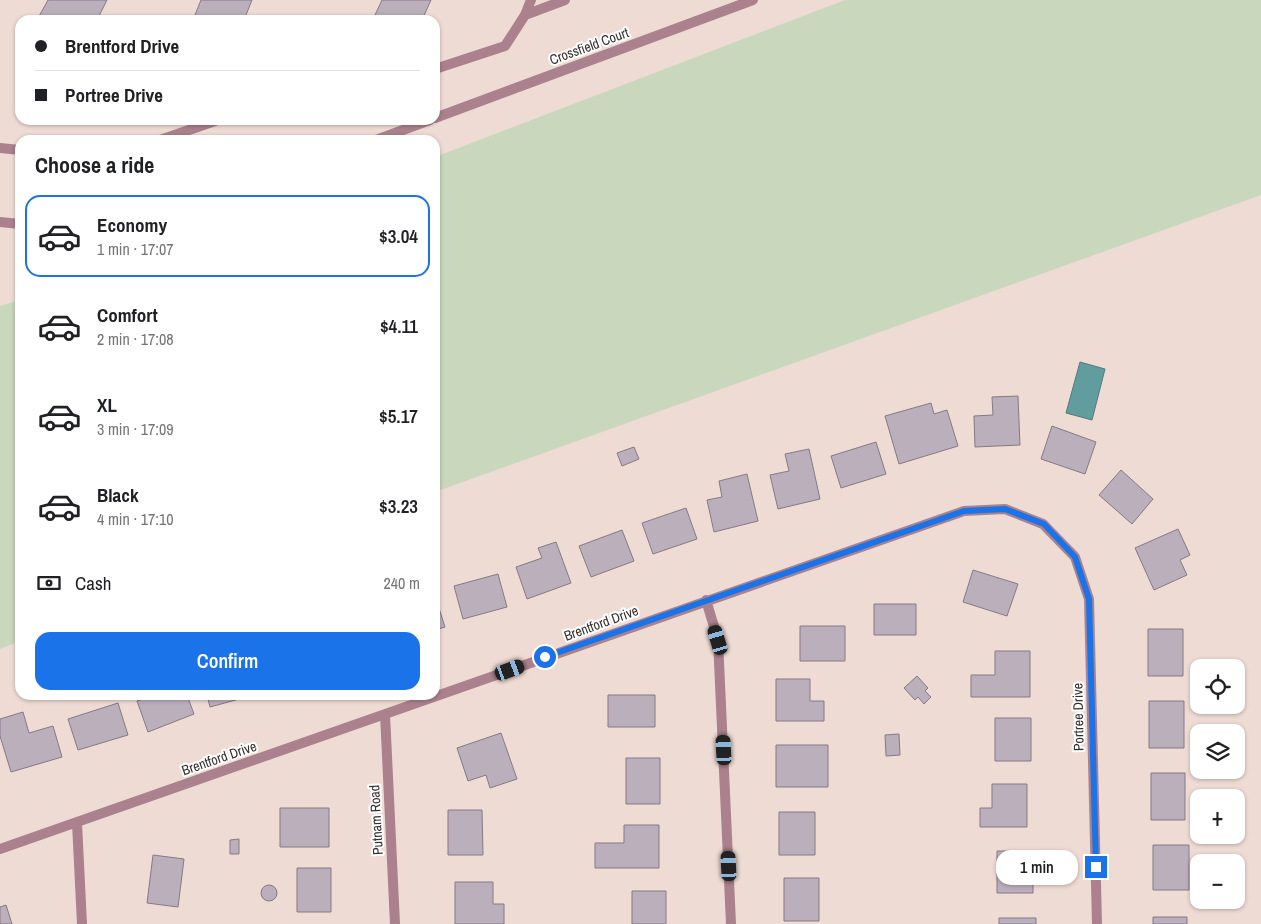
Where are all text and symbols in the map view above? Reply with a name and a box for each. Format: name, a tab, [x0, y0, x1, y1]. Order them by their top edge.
street label: Crossfield Court	[547, 23, 631, 69]
text: Brentford Drive	[65, 33, 179, 59]
text: Portree Drive	[65, 82, 163, 108]
text: Choose a ride	[35, 150, 154, 180]
text: Economy	[97, 212, 167, 238]
icon: car	[37, 214, 82, 259]
text: $3.04	[379, 223, 418, 249]
text: 1 min · 17:07	[97, 238, 174, 260]
text: Comfort	[97, 302, 158, 328]
icon: car	[37, 304, 82, 349]
text: $4.11	[380, 313, 418, 339]
text: 2 min · 17:08	[97, 328, 174, 350]
text: XL	[97, 392, 117, 418]
icon: car	[37, 394, 82, 439]
text: $5.17	[379, 403, 418, 429]
text: 3 min · 17:09	[97, 418, 174, 440]
text: Black	[97, 482, 139, 508]
icon: car	[37, 484, 82, 529]
text: $3.23	[379, 493, 418, 519]
text: 4 min · 17:10	[97, 508, 174, 530]
icon: cash	[35, 569, 63, 597]
text: Cash	[75, 570, 111, 596]
text: 240 m	[384, 572, 420, 594]
street label: Brentford Drive	[561, 601, 641, 645]
car	[706, 623, 729, 657]
button: Confirm	[35, 632, 420, 690]
route start	[534, 646, 556, 668]
car	[493, 658, 526, 682]
map controls	[1190, 659, 1245, 909]
button: locate	[1190, 659, 1245, 714]
street label: Portree Drive	[1068, 683, 1088, 751]
button: layers	[1190, 724, 1245, 779]
car	[715, 735, 732, 765]
street label: Brentford Drive	[179, 737, 259, 779]
street label: Putnam Road	[365, 784, 387, 856]
button: +	[1190, 789, 1245, 844]
callout: 1 min	[996, 850, 1078, 884]
car	[720, 851, 737, 881]
button: −	[1190, 854, 1245, 909]
text: 1 min	[1020, 856, 1054, 878]
route end	[1085, 856, 1107, 878]

